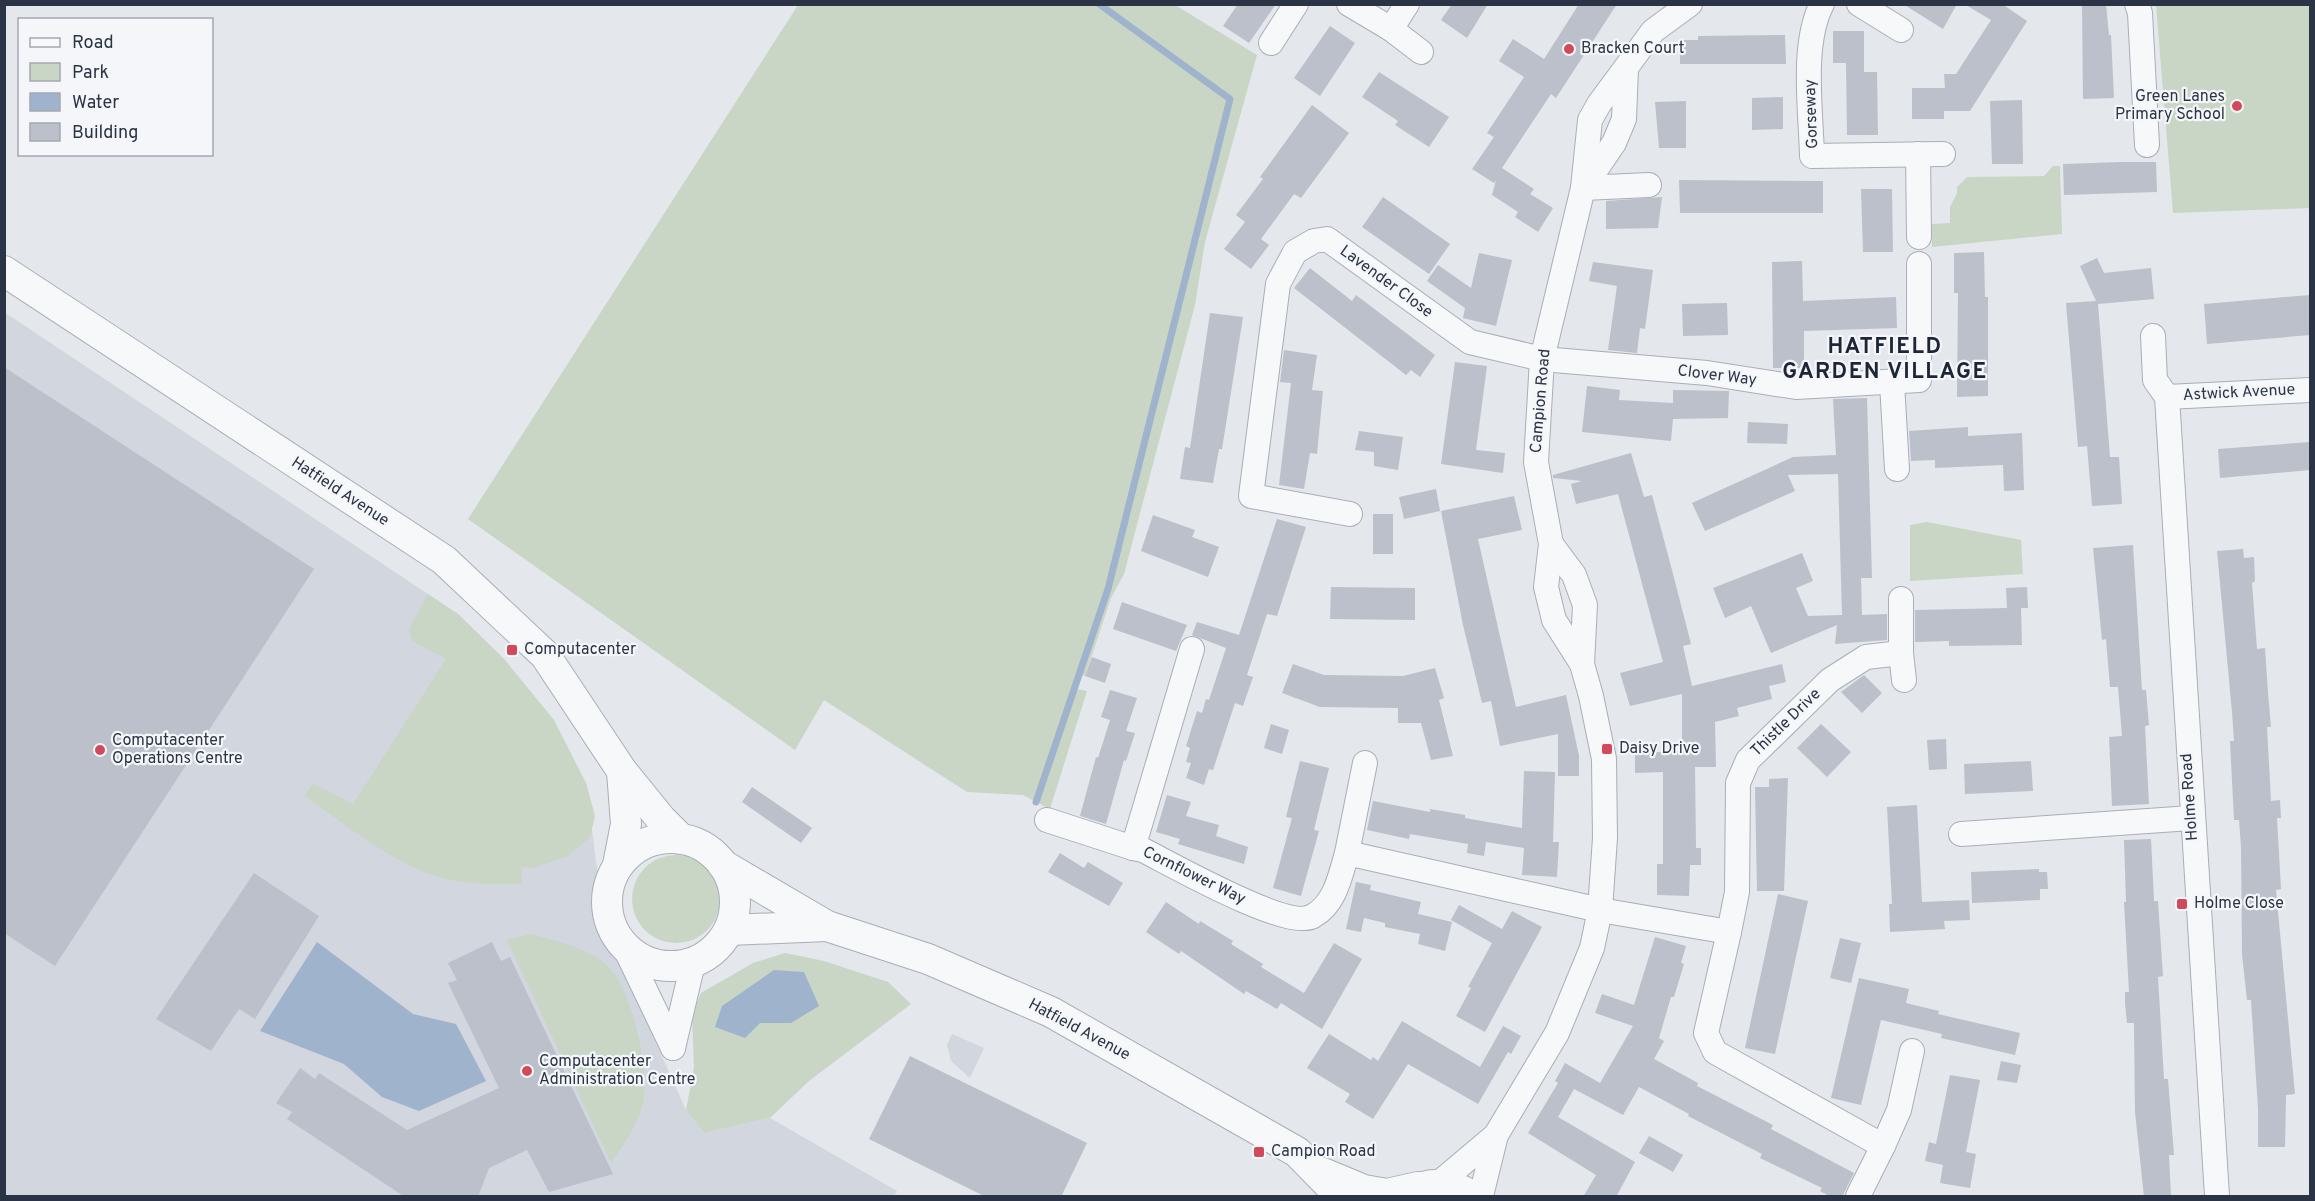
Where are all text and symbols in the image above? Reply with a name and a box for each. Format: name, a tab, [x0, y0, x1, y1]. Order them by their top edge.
legend	[18, 18, 213, 156]
text: Road	[72, 32, 114, 55]
place label: Bracken Court	[1581, 39, 1685, 59]
marker: Bracken Court	[1562, 42, 1576, 56]
text: Park	[72, 62, 109, 85]
street label: Gorseway	[1801, 79, 1823, 149]
place label: Green Lanes Primary School	[2115, 87, 2225, 125]
text: Water	[72, 92, 119, 115]
marker: Green Lanes Primary School	[2230, 99, 2244, 113]
text: Building	[72, 122, 138, 145]
street label: Lavender Close	[1335, 241, 1437, 323]
district label: HATFIELD GARDEN VILLAGE	[1782, 334, 1988, 386]
street label: Campion Road	[1526, 348, 1556, 454]
street label: Clover Way	[1676, 361, 1758, 391]
street label: Astwick Avenue	[2182, 380, 2296, 406]
street label: Hatfield Avenue	[287, 453, 393, 531]
place label: Computacenter	[524, 640, 636, 660]
marker: Computacenter	[505, 643, 519, 657]
street label: Thistle Drive	[1747, 685, 1825, 761]
place label: Computacenter Operations Centre	[112, 731, 243, 769]
place label: Daisy Drive	[1619, 739, 1699, 759]
marker: Daisy Drive	[1600, 742, 1614, 756]
marker: Computacenter Operations Centre	[93, 743, 107, 757]
street label: Holme Road	[2177, 753, 2203, 841]
street label: Cornflower Way	[1139, 842, 1249, 910]
place label: Holme Close	[2194, 894, 2284, 914]
marker: Holme Close	[2175, 897, 2189, 911]
street label: Hatfield Avenue	[1025, 995, 1133, 1065]
place label: Computacenter Administration Centre	[539, 1052, 695, 1090]
marker: Computacenter Administration Centre	[520, 1064, 534, 1078]
place label: Campion Road	[1271, 1142, 1376, 1162]
marker: Campion Road	[1252, 1145, 1266, 1159]

